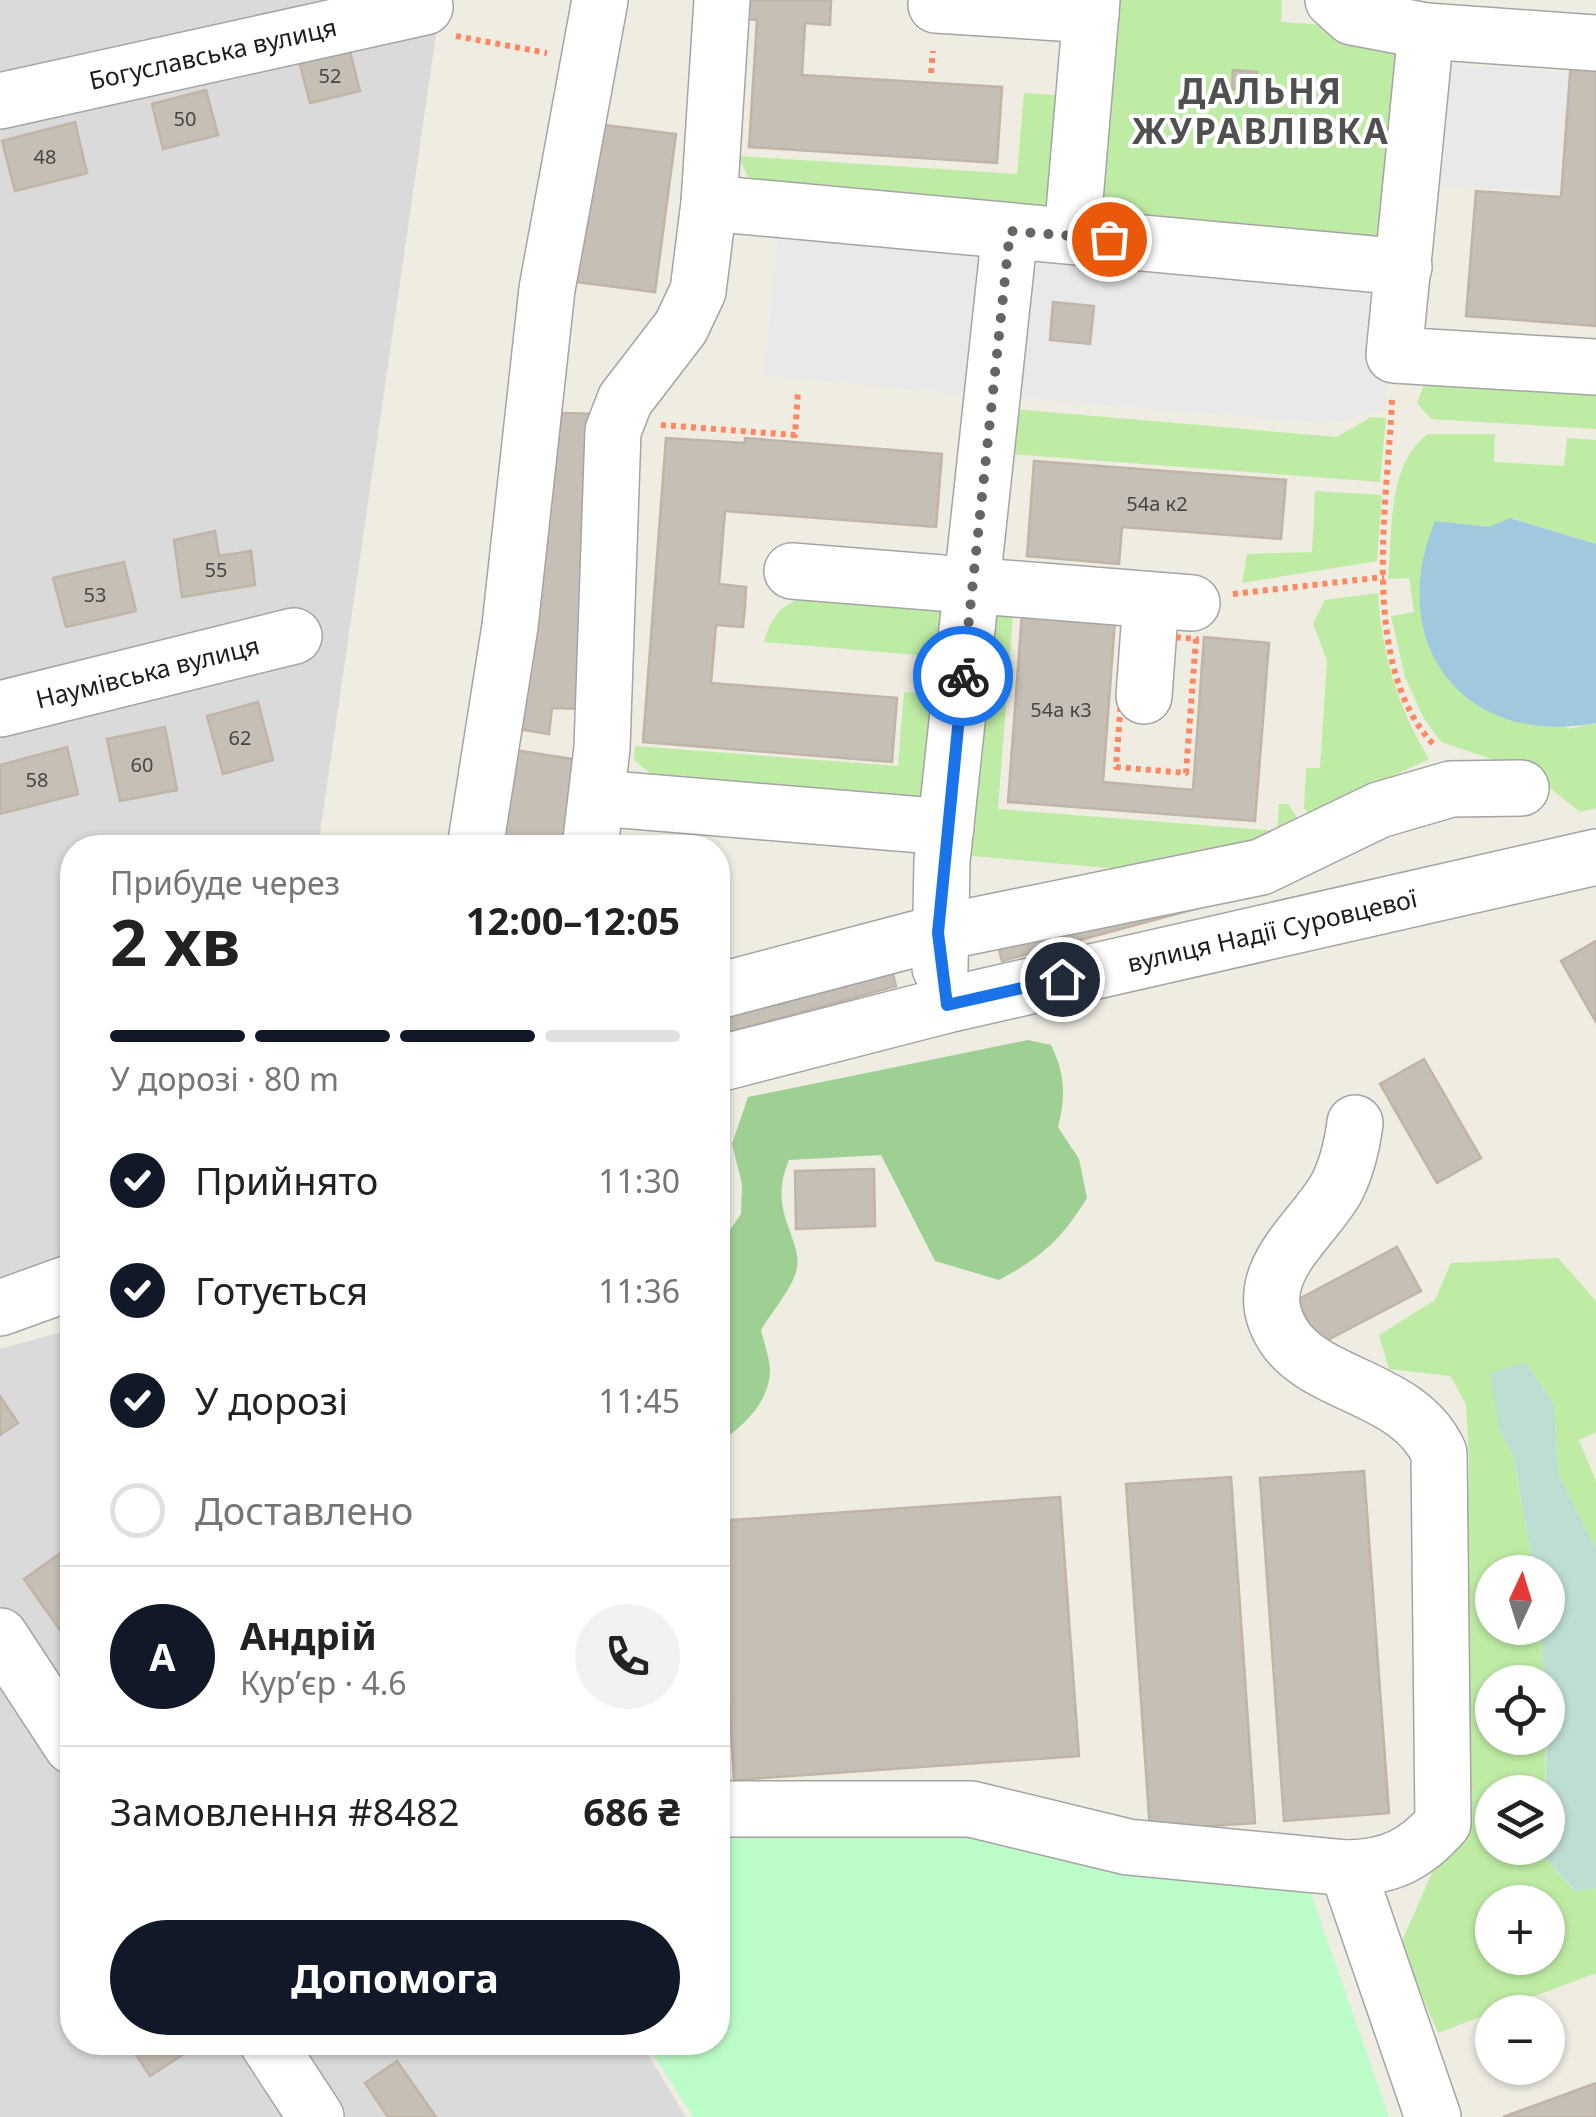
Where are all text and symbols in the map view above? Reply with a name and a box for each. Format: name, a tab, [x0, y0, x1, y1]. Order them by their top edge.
street label: Богуславська вулиця	[86, 9, 340, 97]
house number: 52	[319, 62, 341, 89]
district label: ДАЛЬНЯ ЖУРАВЛІВКА	[1132, 67, 1390, 154]
house number: 50	[174, 105, 196, 132]
house number: 48	[34, 143, 56, 170]
pin	[1067, 197, 1152, 282]
icon: bag	[1082, 212, 1137, 267]
house number: 54а к2	[1126, 490, 1188, 517]
house number: 55	[205, 556, 227, 583]
house number: 53	[84, 581, 106, 608]
courier	[913, 626, 1013, 726]
street label: Наумівська вулиця	[32, 627, 263, 716]
icon: bike	[936, 649, 991, 704]
house number: 54а к3	[1030, 696, 1092, 723]
house number: 62	[229, 724, 251, 751]
house number: 60	[131, 751, 153, 778]
house number: 58	[26, 766, 48, 793]
text: Прибуде через	[110, 861, 340, 904]
street label: вулиця Надії Суровцевої	[1124, 880, 1420, 979]
text: 12:00–12:05	[466, 894, 680, 946]
text: 2 хв	[110, 897, 240, 985]
pin	[1020, 937, 1105, 1022]
icon: home	[1035, 952, 1090, 1007]
text: У дорозі · 80 m	[110, 1057, 339, 1100]
icon: check	[110, 1153, 165, 1208]
text: Прийнято	[195, 1154, 378, 1206]
text: 11:30	[598, 1159, 680, 1202]
icon: check	[110, 1263, 165, 1318]
text: Готується	[195, 1264, 368, 1316]
text: 11:36	[598, 1269, 680, 1312]
icon: check	[110, 1373, 165, 1428]
text: У дорозі	[195, 1374, 348, 1426]
text: 11:45	[598, 1379, 680, 1422]
text: Доставлено	[195, 1484, 413, 1536]
north arrow	[1475, 1555, 1565, 1645]
map controls	[1475, 1555, 1565, 2085]
button: phone	[575, 1604, 680, 1709]
text: Андрій	[240, 1609, 377, 1661]
text: А	[149, 1630, 176, 1682]
text: Кур’єр · 4.6	[240, 1661, 407, 1704]
button: locate	[1475, 1665, 1565, 1755]
button: layers	[1475, 1775, 1565, 1865]
text: Замовлення #8482	[110, 1785, 459, 1837]
text: 686 ₴	[583, 1785, 680, 1837]
button: +	[1475, 1885, 1565, 1975]
button: Допомога	[110, 1920, 680, 2035]
button: −	[1475, 1995, 1565, 2085]

